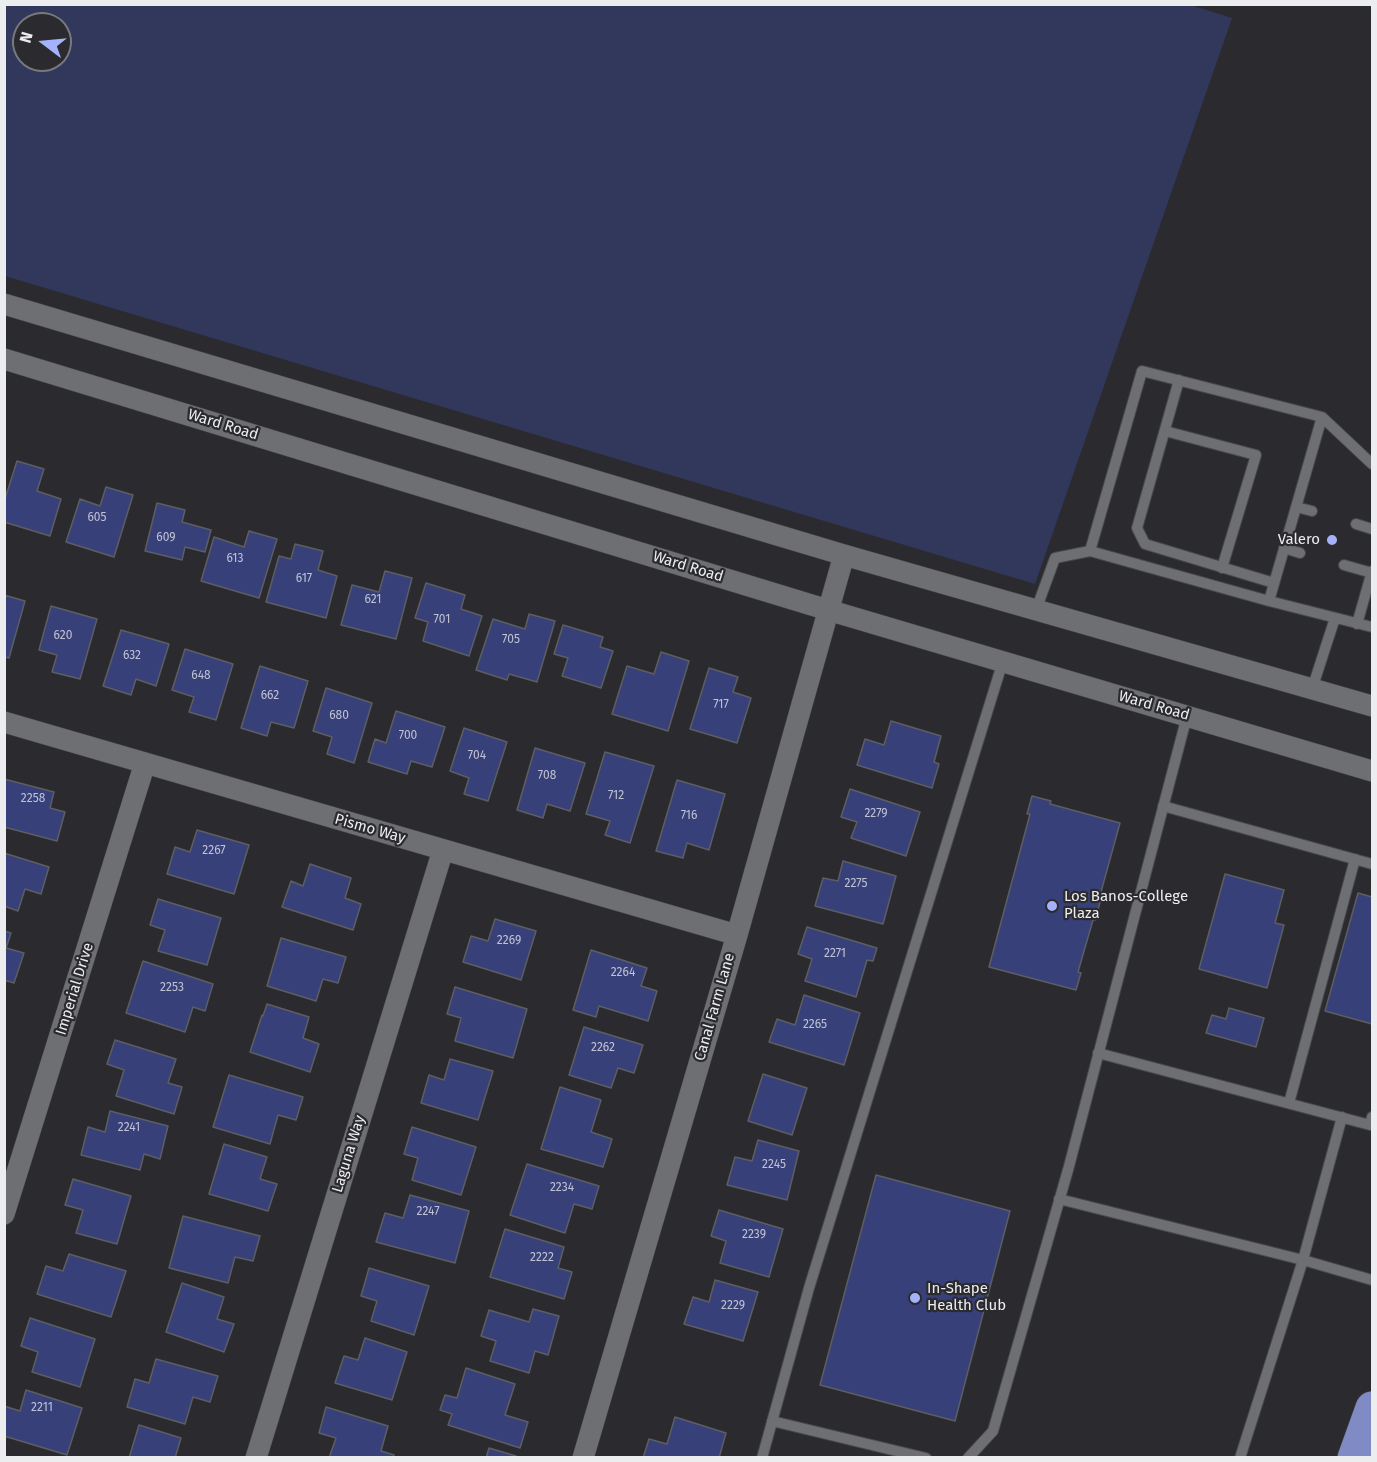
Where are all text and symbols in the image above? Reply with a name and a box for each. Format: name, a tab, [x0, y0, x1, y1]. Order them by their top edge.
north arrow	[12, 12, 72, 72]
text: N	[16, 30, 37, 45]
street label: Ward Road	[185, 406, 261, 444]
house number: 605	[87, 511, 107, 525]
house number: 609	[156, 531, 176, 545]
place label: Valero	[1278, 531, 1320, 549]
marker: Valero	[1325, 533, 1339, 547]
street label: Ward Road	[650, 548, 726, 586]
house number: 613	[227, 552, 243, 566]
house number: 617	[296, 572, 312, 586]
house number: 621	[364, 593, 382, 607]
house number: 701	[434, 613, 450, 627]
house number: 620	[54, 629, 72, 643]
house number: 705	[502, 633, 520, 647]
house number: 632	[123, 649, 141, 663]
house number: 648	[191, 669, 211, 683]
street label: Ward Road	[1116, 687, 1192, 725]
house number: 662	[261, 689, 279, 703]
house number: 717	[713, 698, 729, 712]
house number: 680	[329, 709, 349, 723]
house number: 700	[399, 729, 417, 743]
house number: 704	[468, 749, 486, 763]
house number: 708	[538, 769, 556, 783]
house number: 712	[608, 789, 624, 803]
house number: 2258	[21, 792, 45, 806]
house number: 2279	[864, 807, 888, 821]
house number: 716	[681, 809, 697, 823]
street label: Pismo Way	[333, 810, 407, 848]
house number: 2267	[202, 844, 226, 858]
house number: 2275	[845, 877, 867, 891]
place label: Los Banos-College Plaza	[1064, 888, 1188, 923]
marker: Los Banos-College Plaza	[1045, 899, 1059, 913]
house number: 2269	[497, 934, 521, 948]
street label: Imperial Drive	[52, 940, 98, 1038]
house number: 2271	[824, 947, 846, 961]
street label: Canal Farm Lane	[691, 951, 739, 1063]
house number: 2264	[611, 966, 635, 980]
house number: 2253	[160, 981, 184, 995]
house number: 2265	[803, 1018, 827, 1032]
house number: 2262	[591, 1041, 615, 1055]
street label: Laguna Way	[329, 1113, 369, 1195]
house number: 2241	[118, 1121, 140, 1135]
house number: 2245	[762, 1158, 786, 1172]
house number: 2234	[550, 1181, 574, 1195]
house number: 2247	[417, 1205, 439, 1219]
house number: 2239	[742, 1228, 766, 1242]
house number: 2222	[530, 1251, 554, 1265]
place label: In-Shape Health Club	[927, 1280, 1006, 1315]
marker: In-Shape Health Club	[908, 1291, 922, 1305]
house number: 2229	[721, 1299, 745, 1313]
house number: 2211	[31, 1401, 53, 1415]

